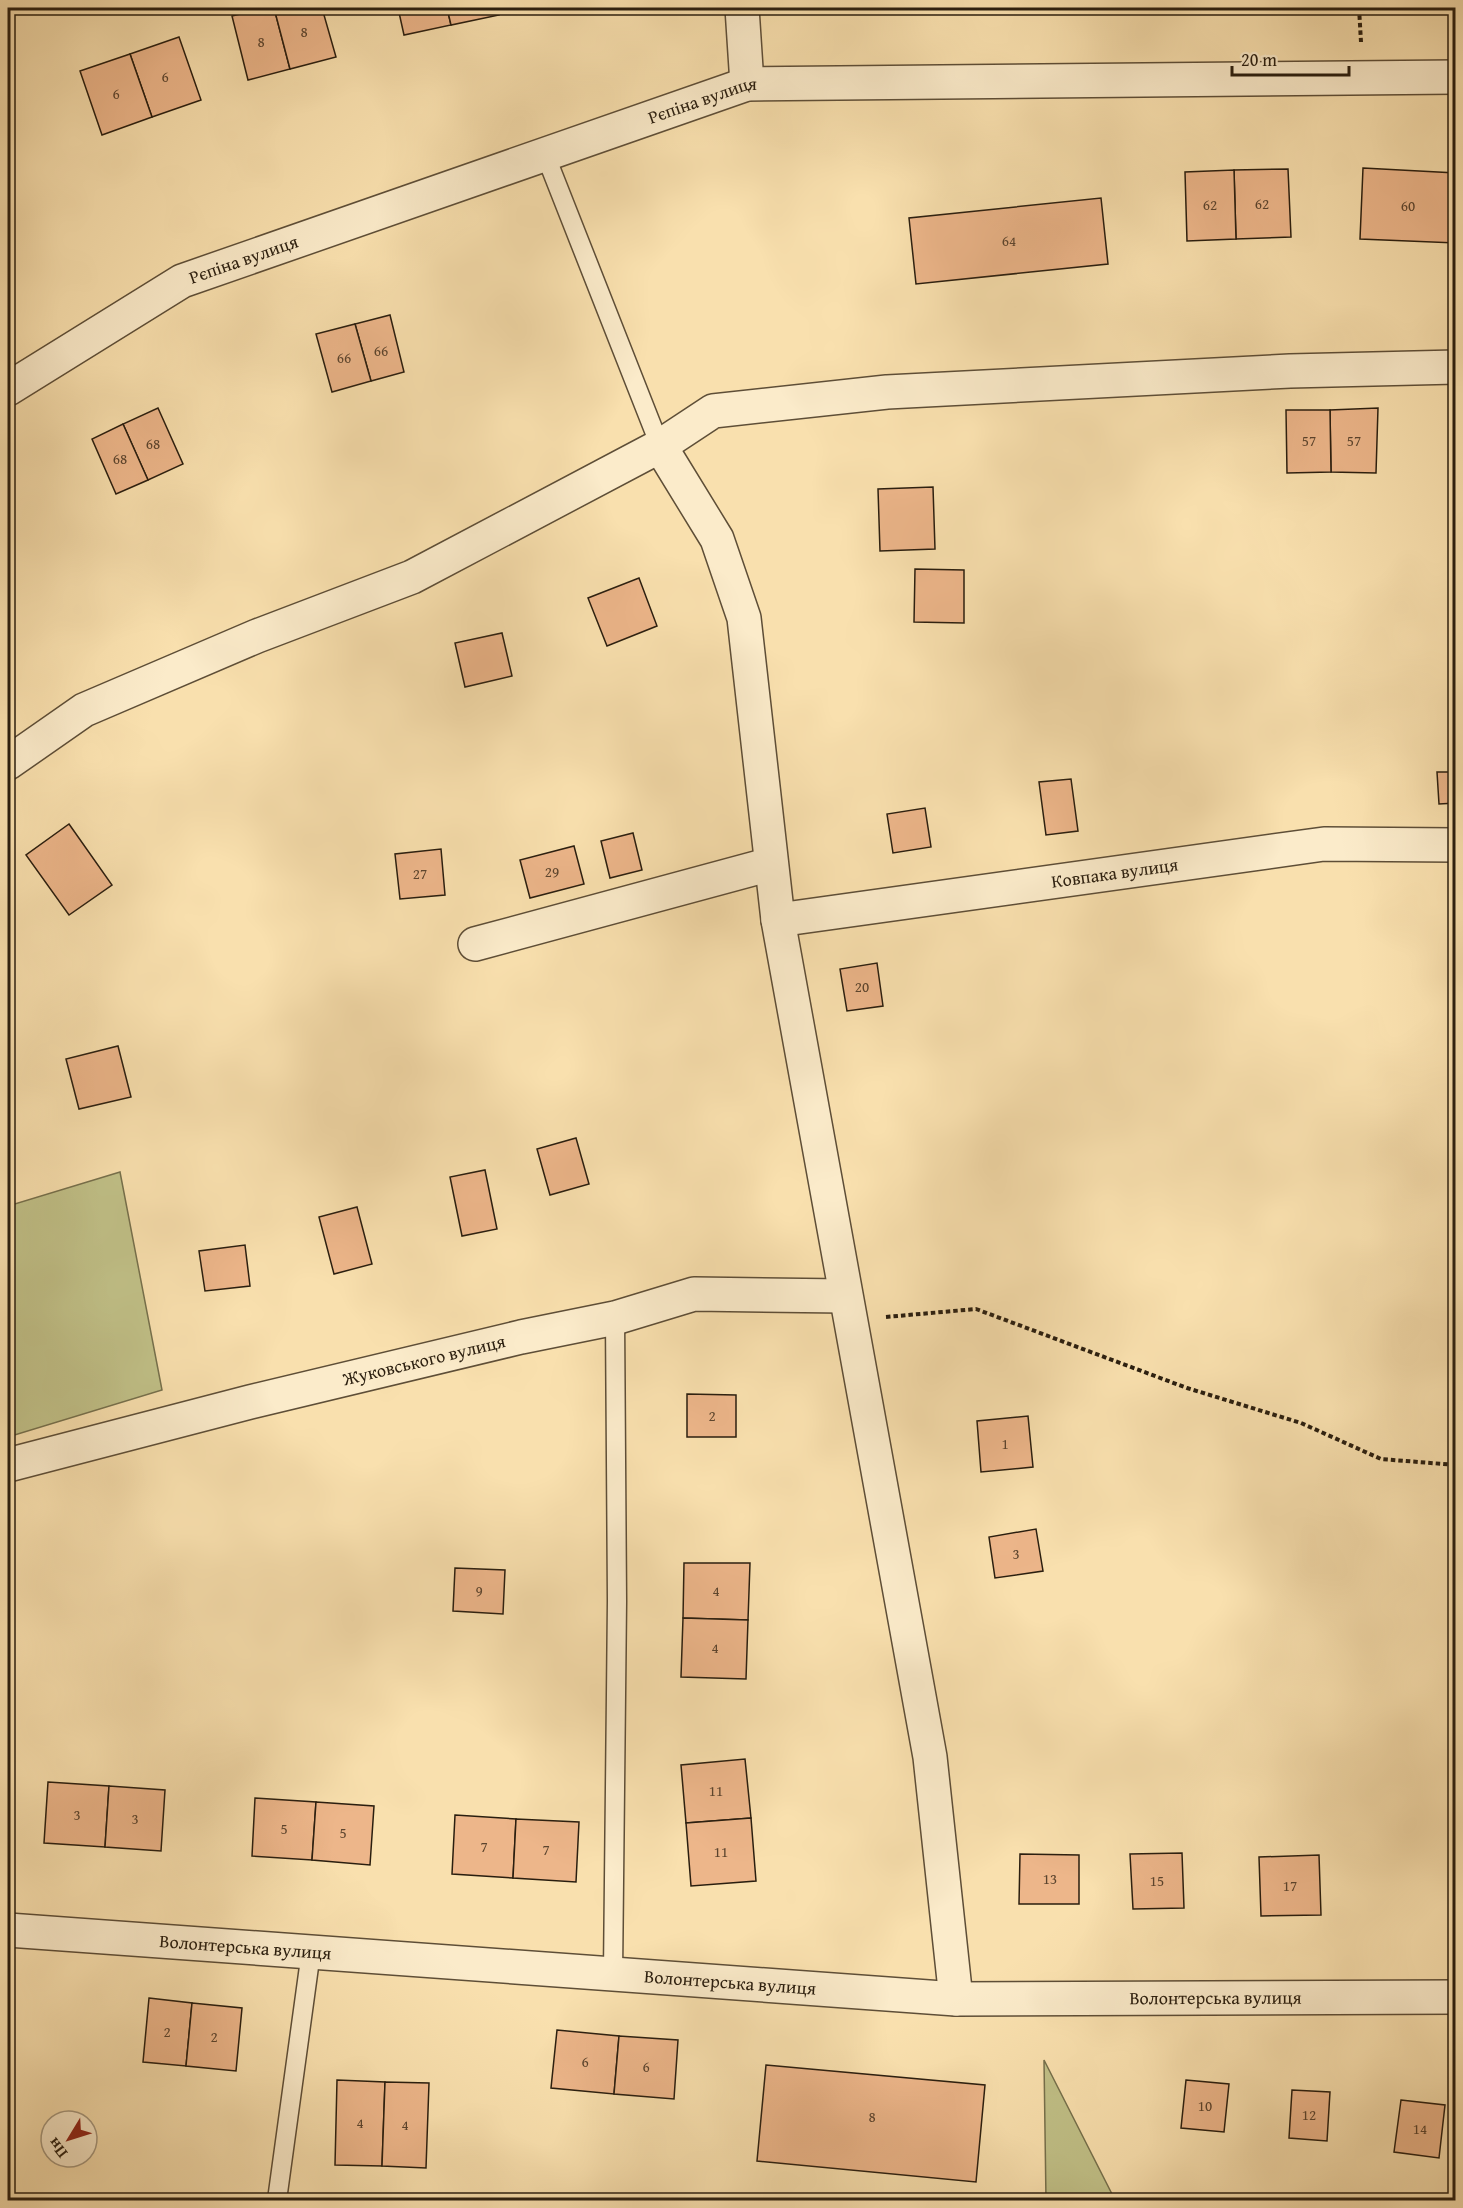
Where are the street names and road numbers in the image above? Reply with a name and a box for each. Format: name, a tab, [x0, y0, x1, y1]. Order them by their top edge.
street label: Рєпіна вулиця	[644, 70, 757, 131]
street label: Рєпіна вулиця	[185, 228, 302, 291]
street label: Ковпака вулиця	[1050, 850, 1180, 895]
street label: Жуковського вулиця	[339, 1327, 508, 1393]
street label: Волонтерська вулиця	[159, 1927, 332, 1966]
street label: Волонтерська вулиця	[643, 1962, 817, 2002]
street label: Волонтерська вулиця	[1129, 1984, 1302, 2011]

